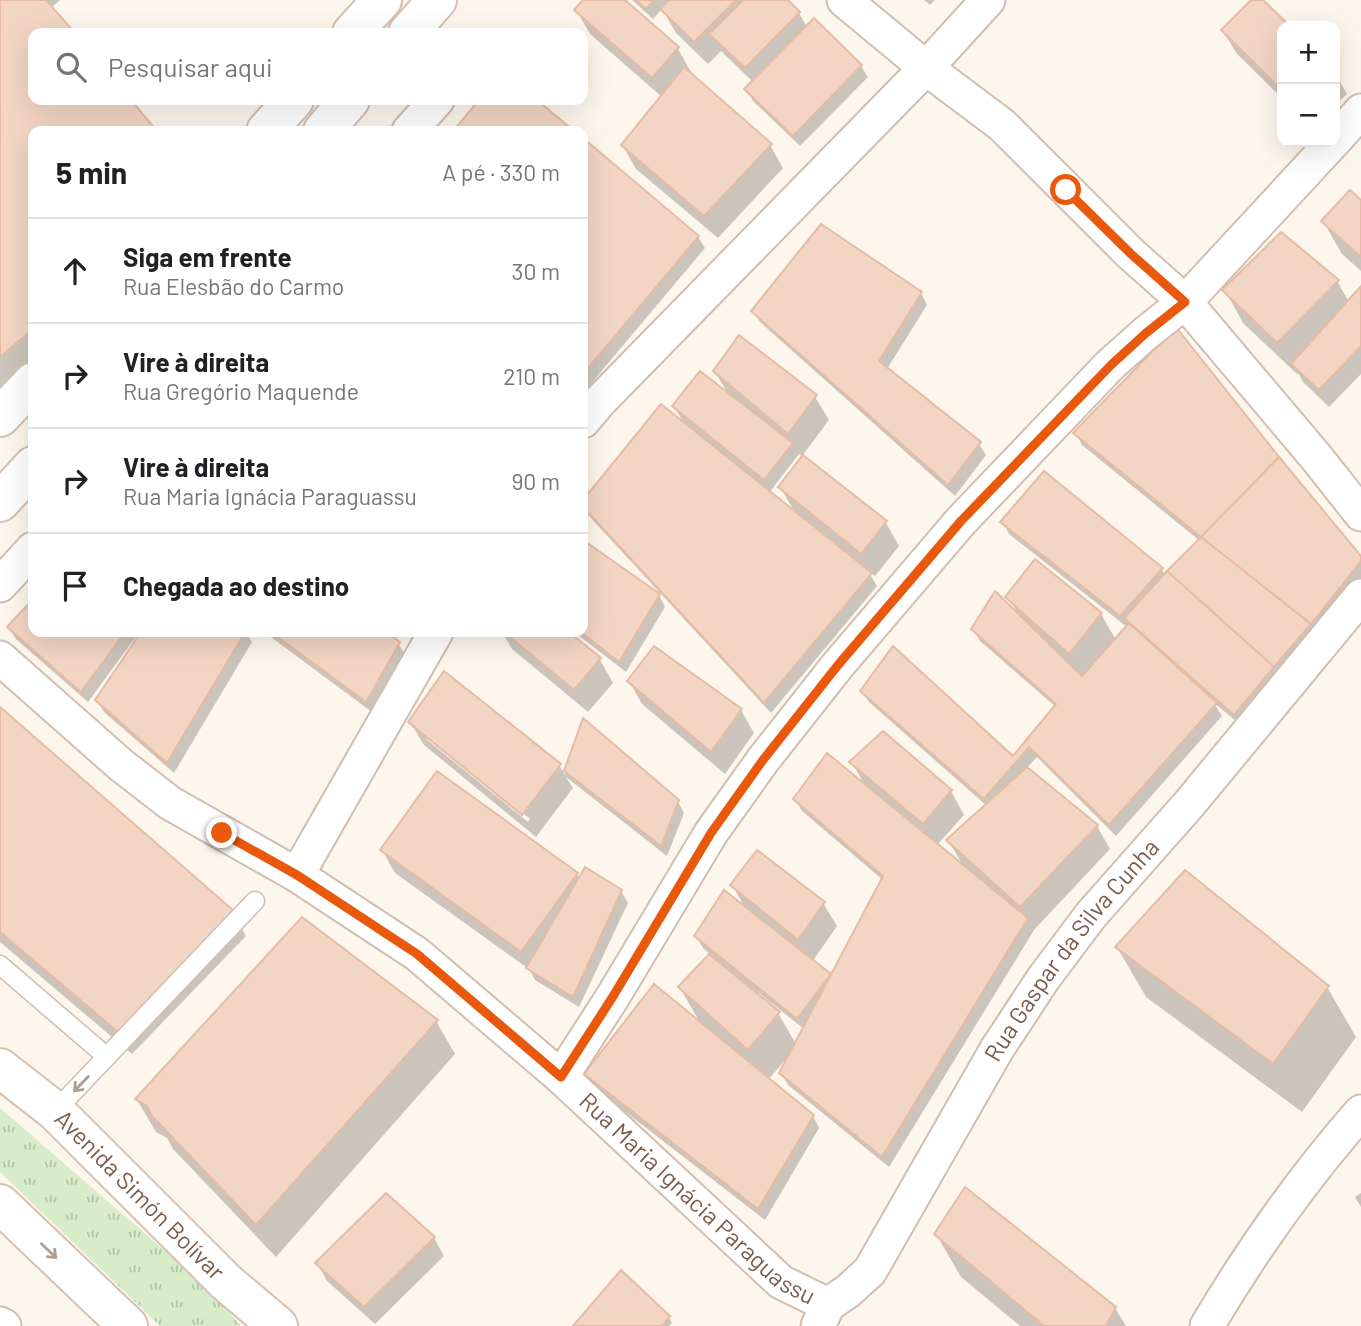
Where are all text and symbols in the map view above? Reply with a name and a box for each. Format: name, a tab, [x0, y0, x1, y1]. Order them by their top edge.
map controls	[1277, 21, 1340, 147]
button: +	[1277, 21, 1340, 84]
search box	[28, 28, 588, 105]
icon: search	[52, 48, 90, 86]
text: Pesquisar aqui	[108, 51, 273, 82]
button: −	[1277, 84, 1340, 147]
text: 5 min	[56, 154, 127, 190]
text: A pé · 330 m	[442, 158, 560, 186]
route start	[1050, 174, 1081, 205]
text: Siga em frente	[123, 241, 292, 272]
icon: ahead	[56, 252, 94, 290]
text: 30 m	[512, 257, 560, 285]
text: Rua Elesbão do Carmo	[123, 272, 344, 300]
text: Vire à direita	[123, 346, 269, 377]
icon: right	[56, 357, 94, 395]
text: 210 m	[503, 362, 560, 390]
text: Rua Gregório Maquende	[123, 377, 359, 405]
text: Vire à direita	[123, 451, 269, 482]
icon: right	[56, 462, 94, 500]
text: 90 m	[511, 467, 560, 495]
text: Rua Maria Ignácia Paraguassu	[123, 482, 417, 510]
icon: arrive	[56, 567, 94, 605]
text: Chegada ao destino	[123, 570, 349, 601]
route end	[206, 817, 237, 848]
street label: Rua Gaspar da Silva Cunha	[977, 833, 1164, 1066]
one-way arrow	[73, 1075, 89, 1093]
street label: Rua Maria Ignácia Paraguassu	[574, 1086, 820, 1310]
street label: Avenida Simón Bolívar	[49, 1103, 232, 1285]
one-way arrow	[40, 1243, 57, 1260]

